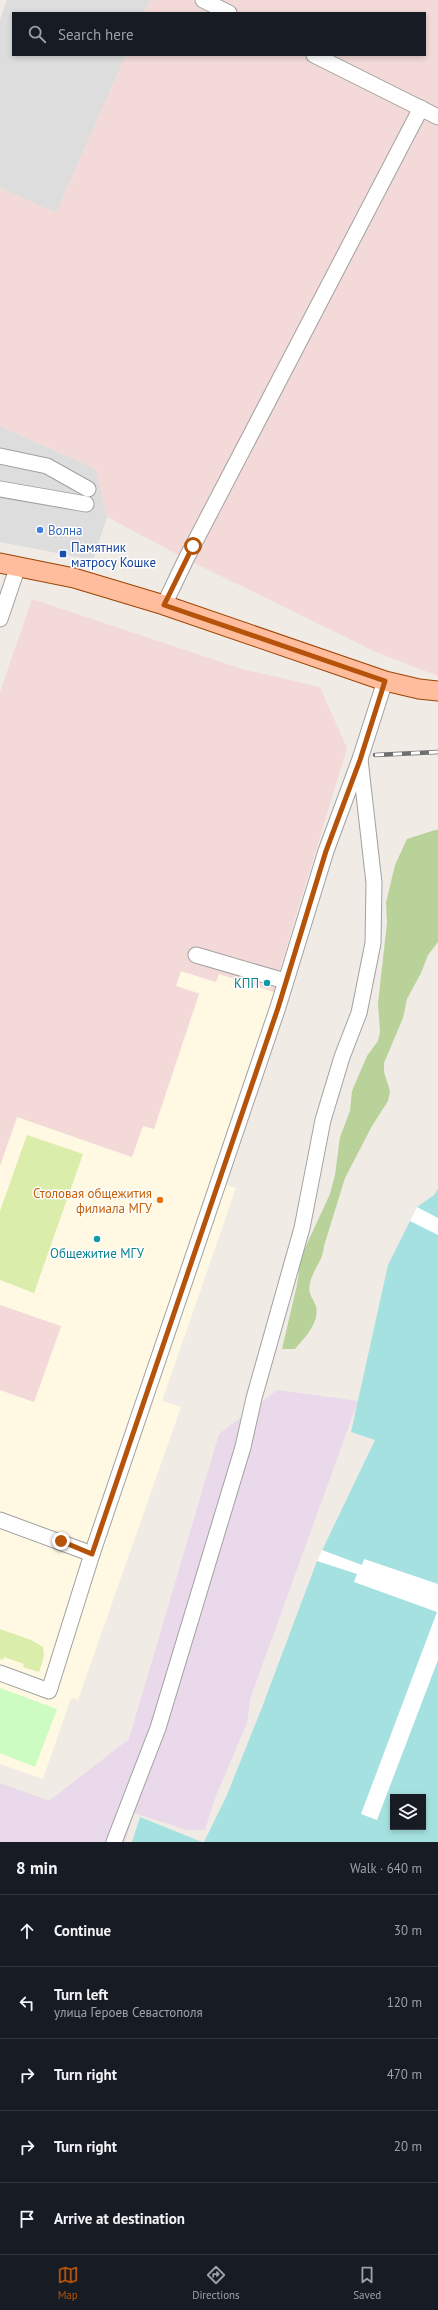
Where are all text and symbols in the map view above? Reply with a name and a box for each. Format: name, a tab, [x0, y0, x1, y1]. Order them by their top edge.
search box	[12, 12, 426, 56]
icon: search	[26, 23, 48, 45]
text: Search here	[58, 25, 134, 44]
place label: Волна	[48, 522, 83, 539]
marker: Волна	[35, 525, 45, 535]
route start	[184, 537, 202, 555]
place label: Памятник матросу Кошке	[71, 539, 156, 571]
marker: Памятник матросу Кошке	[58, 549, 68, 559]
place label: КПП	[234, 975, 259, 992]
marker: КПП	[262, 978, 272, 988]
place label: Столовая общежития филиала МГУ	[33, 1185, 153, 1217]
marker: Столовая общежития филиала МГУ	[155, 1195, 165, 1205]
marker: Общежитие МГУ	[92, 1234, 102, 1244]
place label: Общежитие МГУ	[50, 1245, 145, 1262]
route end	[52, 1532, 70, 1550]
map controls	[390, 1794, 426, 1830]
button: layers	[390, 1794, 426, 1830]
text: 8 min	[16, 1857, 57, 1879]
text: Walk · 640 m	[350, 1860, 422, 1877]
icon: ahead	[16, 1920, 38, 1942]
text: Continue	[54, 1921, 111, 1940]
text: 30 m	[394, 1922, 422, 1939]
text: Turn left	[54, 1985, 108, 2004]
icon: left	[16, 1992, 38, 2014]
text: 120 m	[387, 1994, 422, 2011]
text: улица Героев Севастополя	[54, 2004, 203, 2021]
icon: right	[16, 2064, 38, 2086]
text: Turn right	[54, 2065, 117, 2084]
text: 470 m	[387, 2066, 422, 2083]
icon: right	[16, 2136, 38, 2158]
text: Turn right	[54, 2137, 117, 2156]
text: 20 m	[394, 2138, 422, 2155]
icon: arrive	[16, 2208, 38, 2230]
text: Arrive at destination	[54, 2209, 185, 2228]
tab: Map	[57, 2264, 79, 2302]
tab: Directions	[192, 2264, 240, 2302]
tab: Saved	[353, 2264, 381, 2302]

